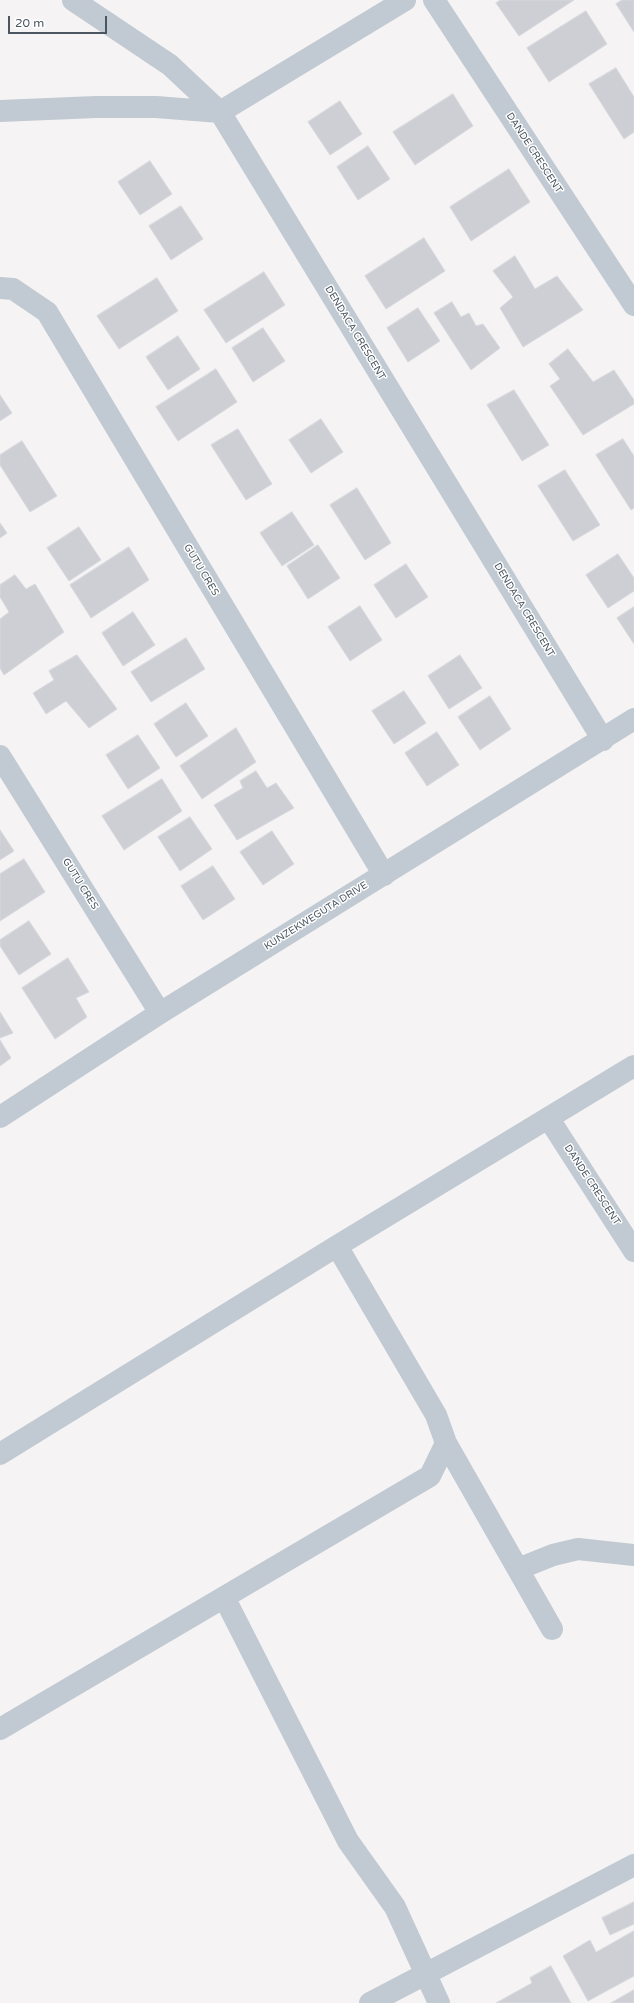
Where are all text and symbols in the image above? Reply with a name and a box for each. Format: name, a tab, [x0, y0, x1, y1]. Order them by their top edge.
scale bar	[10, 8, 109, 34]
text: 20 m	[15, 16, 44, 30]
street label: DANDE CRESCENT	[504, 111, 564, 195]
street label: DENDACA CRESCENT	[322, 284, 388, 382]
street label: GUTU CRES	[181, 542, 221, 598]
street label: DENDACA CRESCENT	[491, 561, 557, 659]
street label: GUTU CRES	[60, 856, 100, 912]
street label: KUNZEKWEGUTA DRIVE	[262, 879, 370, 953]
street label: DANDE CRESCENT	[562, 1143, 622, 1227]

